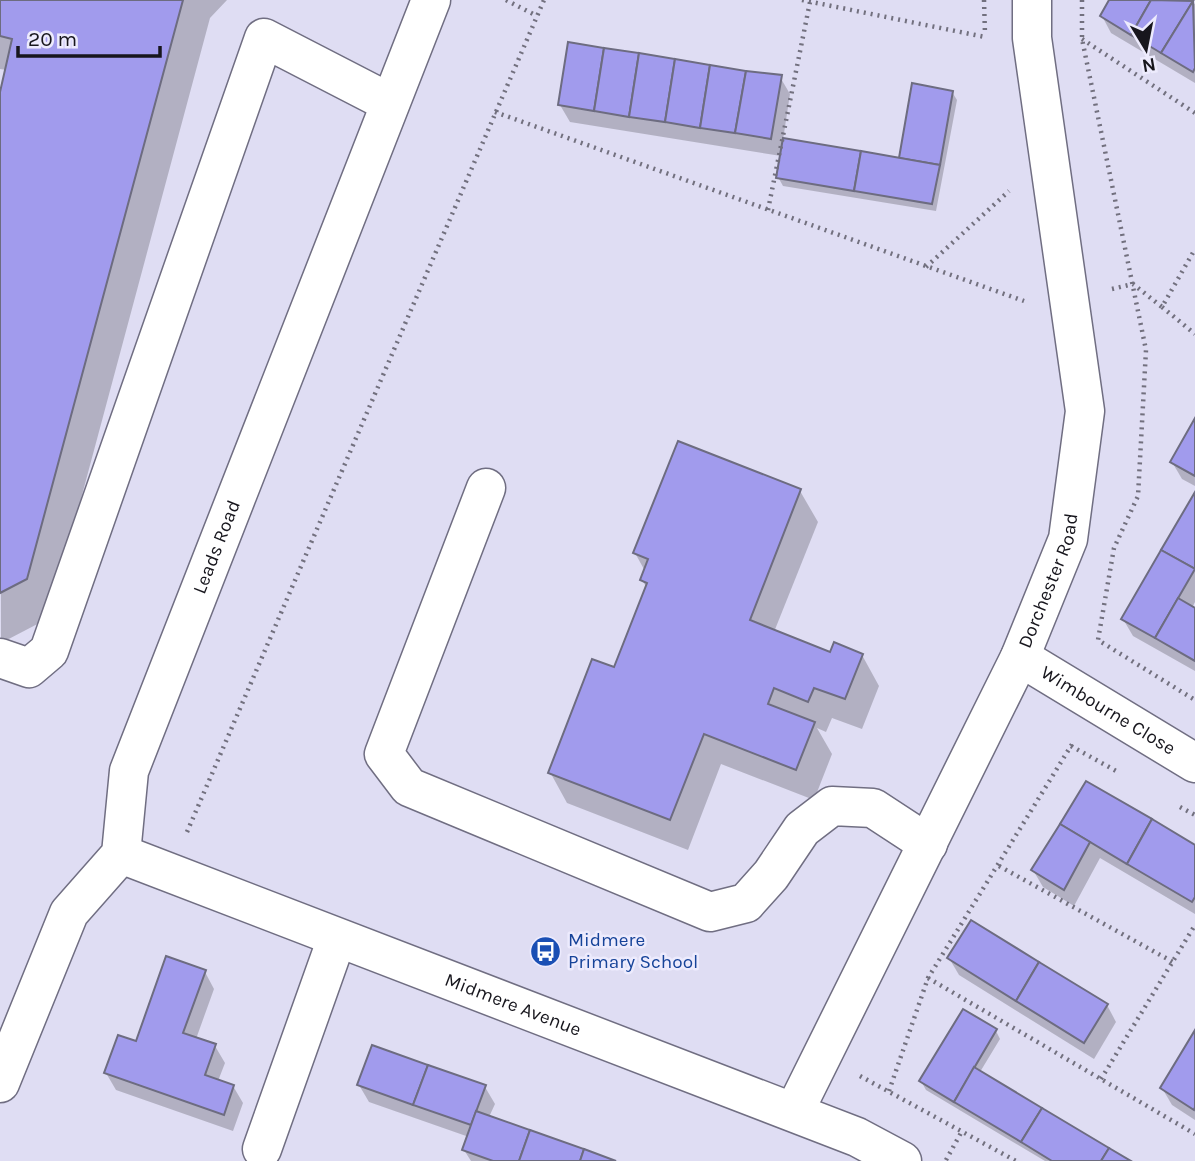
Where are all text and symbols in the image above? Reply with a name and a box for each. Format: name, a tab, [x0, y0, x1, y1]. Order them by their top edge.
scale bar	[18, 14, 159, 58]
north arrow	[1111, 14, 1181, 84]
text: 20 m	[28, 27, 77, 51]
text: N	[1140, 53, 1157, 77]
street label: Leads Road	[188, 497, 245, 597]
street label: Dorchester Road	[1014, 512, 1082, 651]
street label: Wimbourne Close	[1037, 661, 1179, 760]
place label: Midmere Primary School	[568, 929, 698, 973]
bus stop icon: Midmere Primary School	[528, 934, 562, 968]
street label: Midmere Avenue	[442, 969, 584, 1041]

